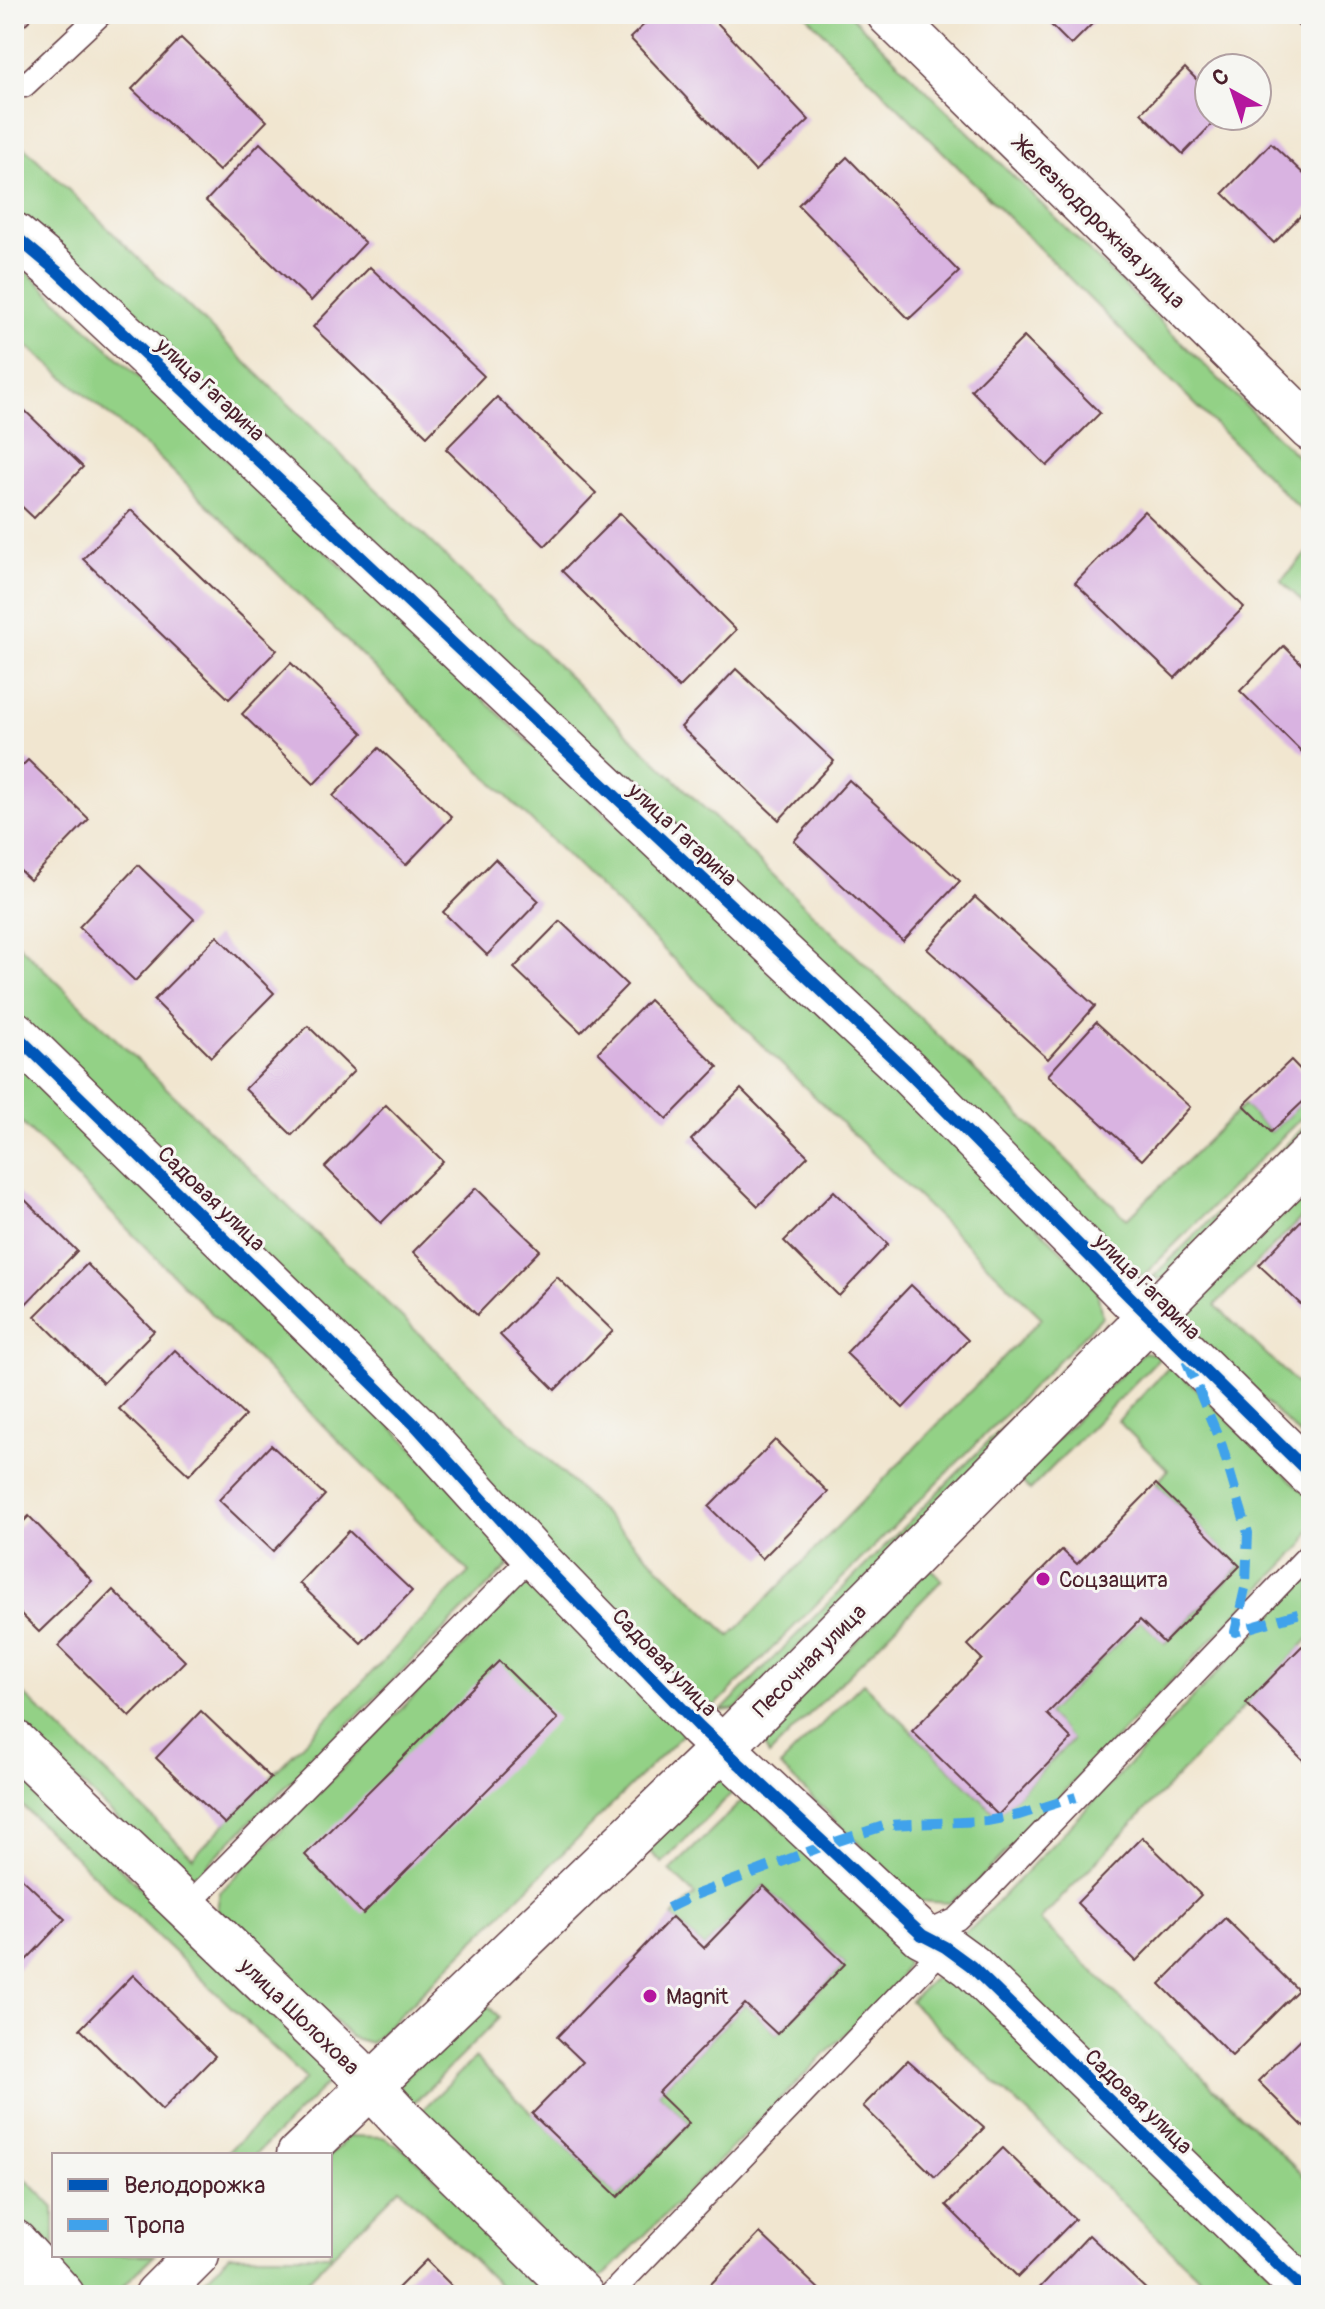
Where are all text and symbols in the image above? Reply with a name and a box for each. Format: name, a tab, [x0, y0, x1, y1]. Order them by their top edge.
north arrow	[1193, 52, 1273, 132]
text: С	[1207, 62, 1235, 93]
street label: Железнодорожная улица	[1005, 129, 1191, 315]
street label: улица Гагарина	[149, 331, 271, 448]
street label: улица Гагарина	[621, 776, 743, 893]
street label: Садовая улица	[151, 1140, 271, 1257]
street label: улица Гагарина	[1087, 1227, 1206, 1346]
place label: Соцзащита	[1059, 1566, 1168, 1594]
marker: Соцзащита	[1034, 1570, 1052, 1588]
street label: Песочная улица	[747, 1598, 872, 1723]
street label: Садовая улица	[606, 1603, 723, 1723]
street label: улица Шолохова	[233, 1952, 365, 2081]
place label: Magnit	[666, 1983, 729, 2011]
marker: Magnit	[641, 1987, 659, 2005]
street label: Садовая улица	[1078, 2043, 1198, 2160]
legend	[52, 2153, 332, 2257]
text: Велодорожка	[124, 2171, 265, 2200]
text: Тропа	[124, 2211, 185, 2240]

